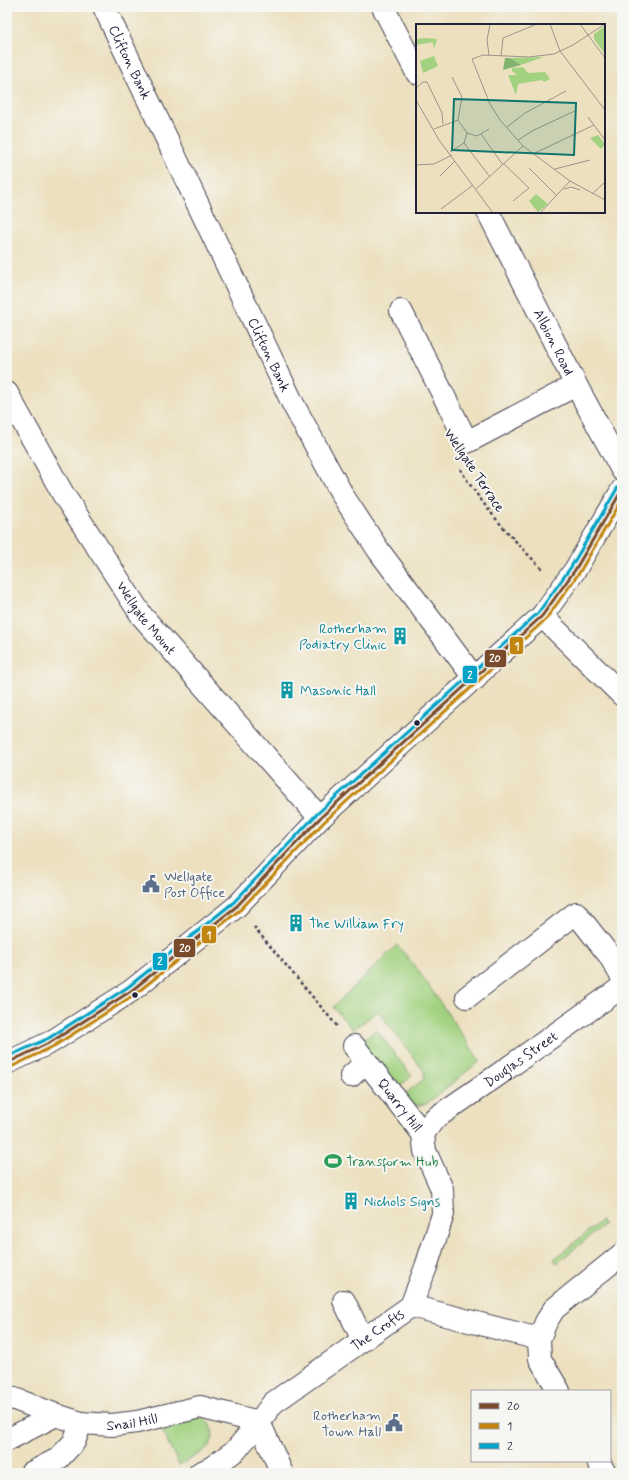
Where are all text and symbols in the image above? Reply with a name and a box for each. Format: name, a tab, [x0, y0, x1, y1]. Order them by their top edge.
street label: Clifton Bank	[104, 22, 155, 103]
inset map	[416, 24, 605, 213]
street label: Albion Road	[529, 306, 578, 379]
street label: Clifton Bank	[243, 315, 294, 395]
street label: Wellgate Terrace	[440, 425, 509, 516]
street label: Wellgate Mount	[112, 578, 180, 659]
place label: Rotherham Podiatry Clinic	[299, 620, 388, 654]
building icon: Rotherham Podiatry Clinic	[390, 626, 410, 646]
line badge: 1	[509, 636, 524, 655]
text: 1	[515, 640, 520, 654]
line badge: 20	[484, 649, 507, 668]
text: 20	[489, 652, 501, 666]
line badge: 2	[462, 665, 478, 684]
text: 2	[467, 669, 473, 683]
building icon: Masonic Hall	[277, 680, 297, 700]
place label: Masonic Hall	[300, 682, 376, 700]
unlabelled marker	[412, 718, 422, 728]
place label: Wellgate Post Office	[164, 868, 225, 902]
public building icon: Wellgate Post Office	[141, 874, 161, 894]
building icon: The William Fry	[286, 913, 306, 933]
place label: The William Fry	[309, 915, 404, 933]
line badge: 1	[201, 925, 217, 944]
text: 1	[207, 929, 212, 943]
line badge: 20	[173, 938, 196, 958]
text: 20	[179, 942, 191, 956]
line badge: 2	[152, 952, 168, 971]
text: 2	[157, 955, 163, 969]
unlabelled marker	[130, 990, 140, 1000]
street label: Douglas Street	[481, 1027, 561, 1092]
street label: Quarry Hill	[373, 1075, 426, 1136]
sports icon: Transform Hub	[323, 1151, 343, 1171]
place label: Transform Hub	[346, 1153, 439, 1173]
building icon: Nichols Signs	[341, 1191, 361, 1211]
place label: Nichols Signs	[364, 1193, 441, 1211]
street label: The Crofts	[347, 1305, 409, 1356]
legend	[471, 1390, 611, 1462]
text: 20	[507, 1399, 520, 1415]
place label: Rotherham Town Hall	[313, 1407, 381, 1441]
street label: Snail Hill	[106, 1409, 160, 1435]
public building icon: Rotherham Town Hall	[384, 1413, 404, 1433]
text: 1	[507, 1419, 512, 1435]
text: 2	[507, 1439, 513, 1455]

